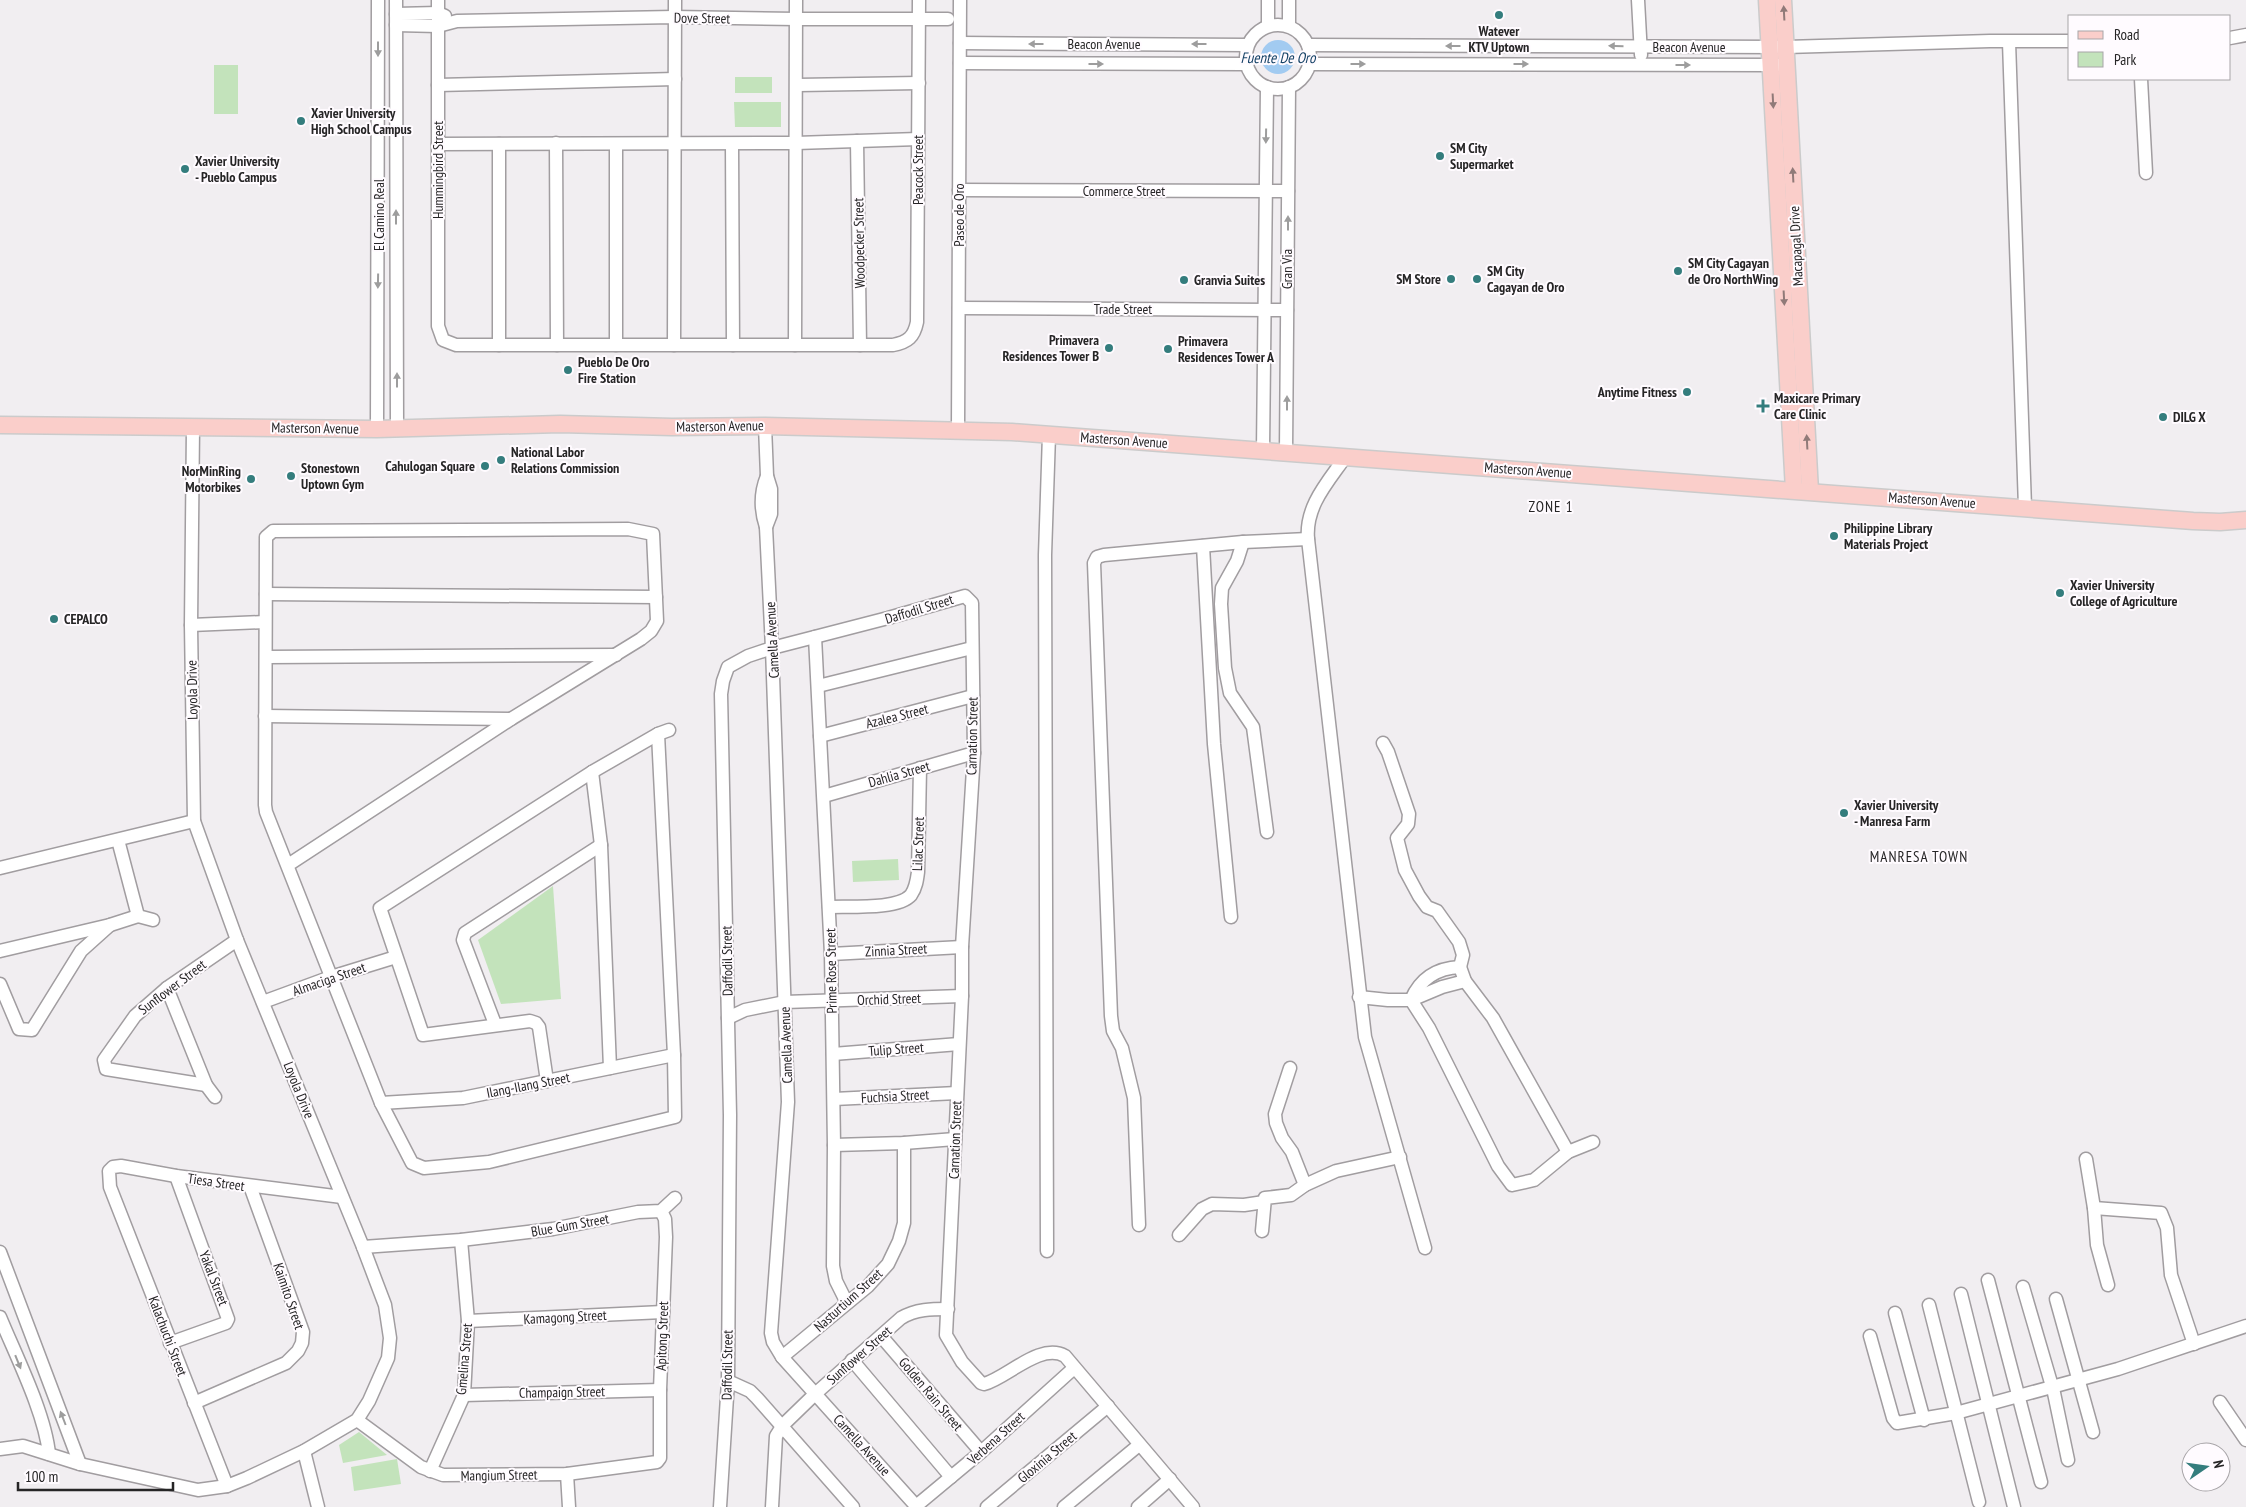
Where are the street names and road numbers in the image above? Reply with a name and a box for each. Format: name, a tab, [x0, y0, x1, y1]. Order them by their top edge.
street label: Dove Street	[674, 9, 731, 27]
street label: Beacon Avenue	[1068, 35, 1141, 53]
street label: Beacon Avenue	[1653, 38, 1726, 56]
street label: Hummingbird Street	[429, 121, 447, 219]
street label: Peacock Street	[909, 135, 927, 205]
street label: El Camino Real	[370, 178, 388, 251]
street label: Commerce Street	[1083, 182, 1165, 200]
street label: Paseo de Oro	[950, 183, 968, 247]
street label: Woodpecker Street	[849, 197, 869, 288]
street label: Macapagal Drive	[1785, 205, 1807, 286]
street label: Gran Via	[1278, 249, 1296, 289]
street label: Trade Street	[1094, 300, 1152, 318]
street label: Masterson Avenue	[676, 416, 764, 436]
street label: Masterson Avenue	[271, 418, 359, 438]
street label: Masterson Avenue	[1080, 428, 1169, 452]
street label: Masterson Avenue	[1484, 458, 1573, 482]
street label: Masterson Avenue	[1888, 488, 1977, 512]
street label: Daffodil Street	[883, 590, 955, 628]
street label: Camella Avenue	[761, 601, 783, 679]
street label: Loyola Drive	[182, 660, 202, 720]
street label: Carnation Street	[962, 696, 982, 775]
street label: Azalea Street	[864, 700, 930, 732]
street label: Dahlia Street	[866, 757, 932, 791]
street label: Lilac Street	[908, 816, 928, 871]
street label: Daffodil Street	[717, 926, 737, 996]
street label: Prime Rose Street	[821, 928, 841, 1014]
street label: Zinnia Street	[865, 939, 928, 961]
street label: Sunflower Street	[134, 956, 210, 1018]
street label: Almaciga Street	[290, 958, 368, 1000]
street label: Orchid Street	[857, 989, 921, 1009]
street label: Camella Avenue	[776, 1006, 796, 1084]
street label: Tulip Street	[868, 1038, 924, 1060]
street label: Loyola Drive	[279, 1059, 319, 1121]
street label: Ilang-Ilang Street	[485, 1068, 571, 1102]
street label: Fuchsia Street	[860, 1085, 930, 1107]
street label: Carnation Street	[945, 1100, 965, 1180]
street label: Tiesa Street	[186, 1169, 246, 1195]
street label: Blue Gum Street	[530, 1209, 610, 1241]
street label: Yakal Street	[195, 1248, 233, 1308]
street label: Kaimito Street	[269, 1260, 309, 1332]
street label: Nasturtium Street	[810, 1264, 886, 1335]
street label: Kalachuchi Street	[144, 1293, 192, 1379]
street label: Apitong Street	[652, 1301, 672, 1371]
street label: Kamagong Street	[523, 1306, 607, 1328]
street label: Gmelina Street	[452, 1322, 476, 1396]
street label: Sunflower Street	[823, 1322, 895, 1388]
street label: Daffodil Street	[717, 1330, 737, 1400]
street label: Golden Rain Street	[895, 1354, 967, 1435]
street label: Champaign Street	[519, 1382, 605, 1402]
street label: Verbena Street	[963, 1407, 1029, 1469]
street label: Camella Avenue	[830, 1410, 895, 1480]
street label: Gloxinia Street	[1014, 1427, 1080, 1487]
street label: Mangium Street	[460, 1465, 538, 1485]

